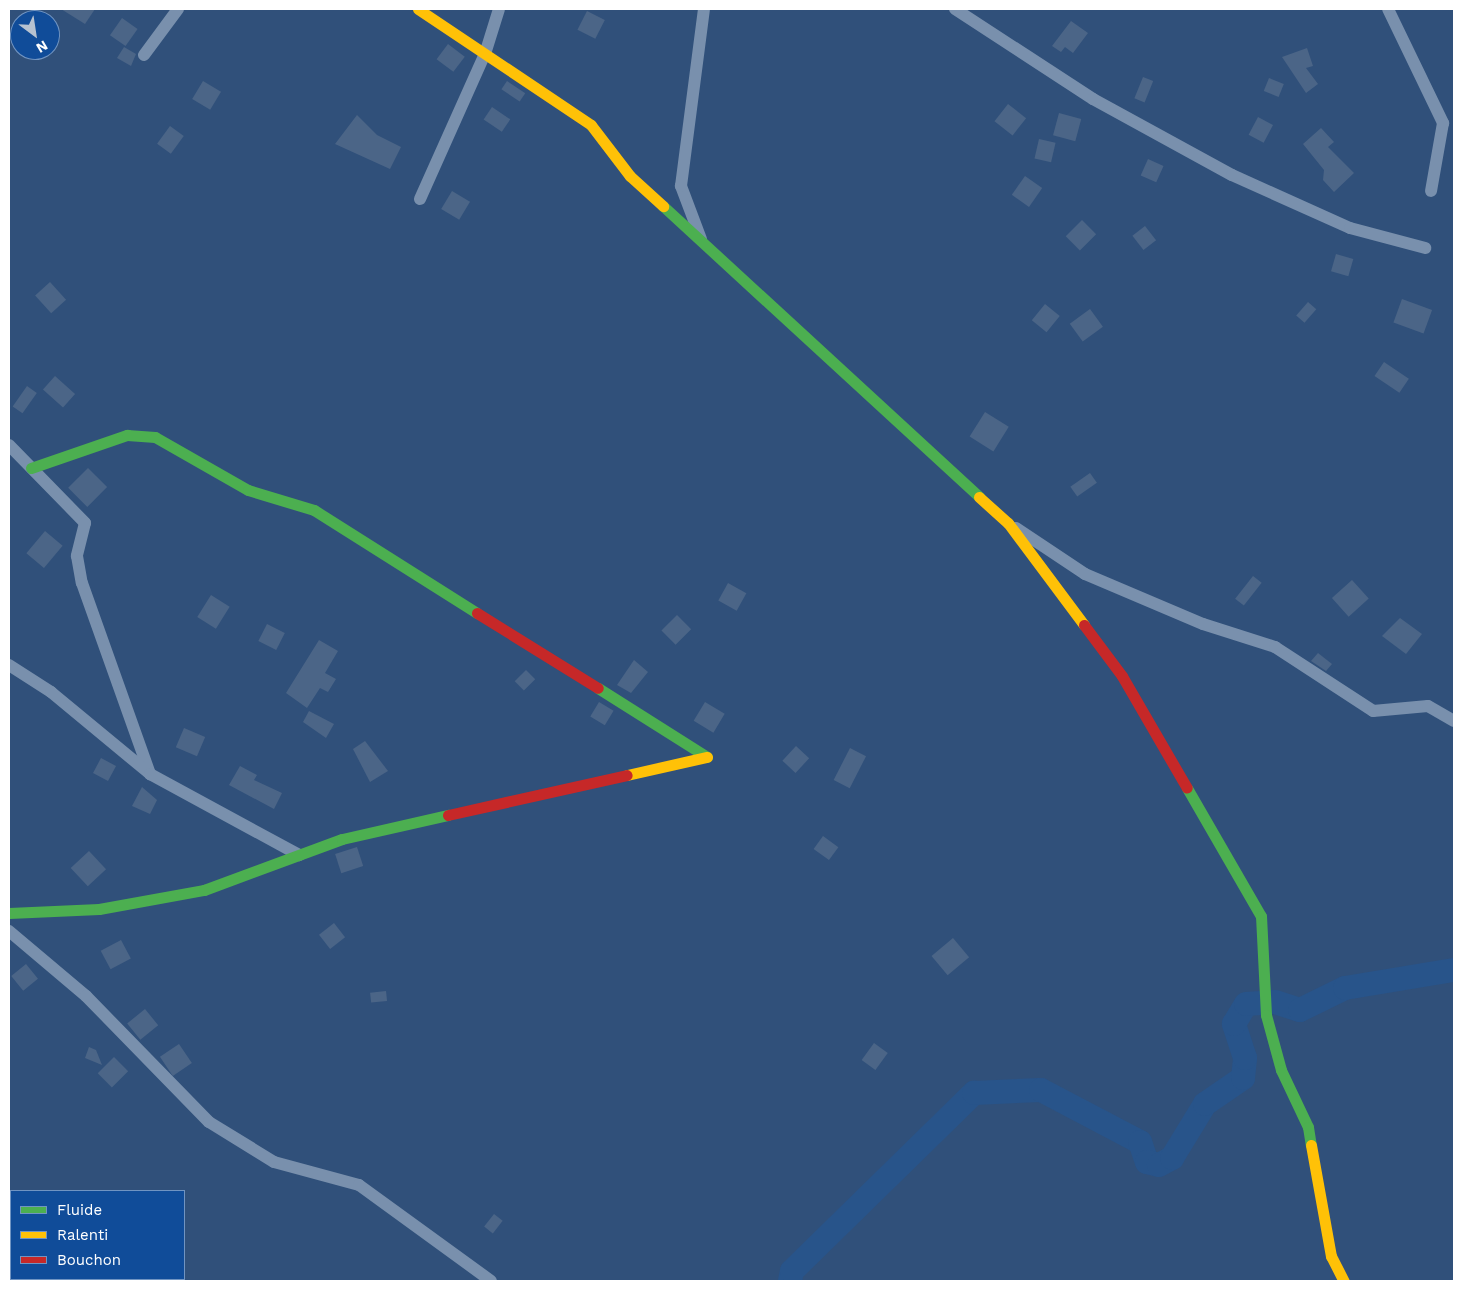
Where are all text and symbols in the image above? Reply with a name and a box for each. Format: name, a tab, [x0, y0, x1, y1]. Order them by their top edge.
north arrow	[10, 10, 60, 60]
text: N	[34, 37, 51, 57]
legend	[10, 1190, 185, 1280]
text: Fluide	[57, 1201, 102, 1219]
text: Ralenti	[57, 1226, 108, 1244]
text: Bouchon	[57, 1251, 121, 1269]

